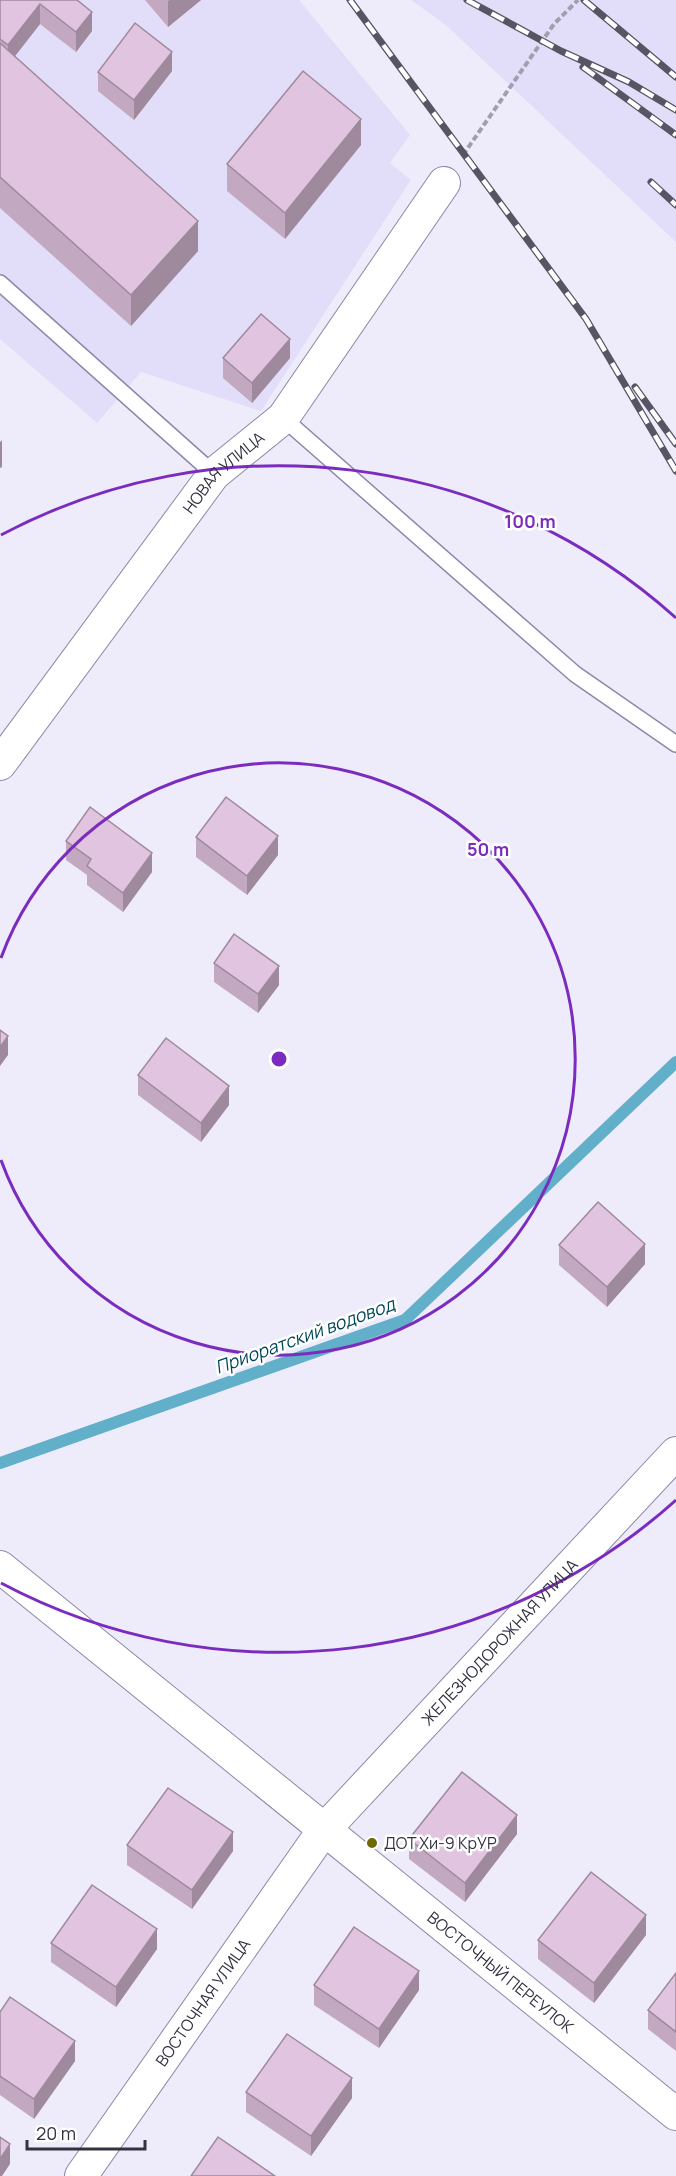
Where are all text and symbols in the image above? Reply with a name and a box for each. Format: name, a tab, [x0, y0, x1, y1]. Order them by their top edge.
street label: НОВАЯ УЛИЦА	[177, 427, 269, 518]
text: 100 m	[504, 509, 556, 533]
text: 50 m	[467, 837, 509, 861]
centre of rings	[269, 1049, 289, 1069]
water label: Приоратский водовод	[212, 1291, 399, 1379]
street label: ЖЕЛЕЗНОДОРОЖНАЯ УЛИЦА	[416, 1554, 583, 1730]
place label: ДОТ Хи-9 КрУР	[384, 1832, 497, 1854]
marker: ДОТ Хи-9 КрУР	[365, 1836, 379, 1850]
street label: ВОСТОЧНЫЙ ПЕРЕУЛОК	[423, 1906, 579, 2038]
street label: ВОСТОЧНАЯ УЛИЦА	[150, 1934, 255, 2071]
scale bar	[27, 2113, 146, 2151]
text: 20 m	[36, 2121, 76, 2145]

